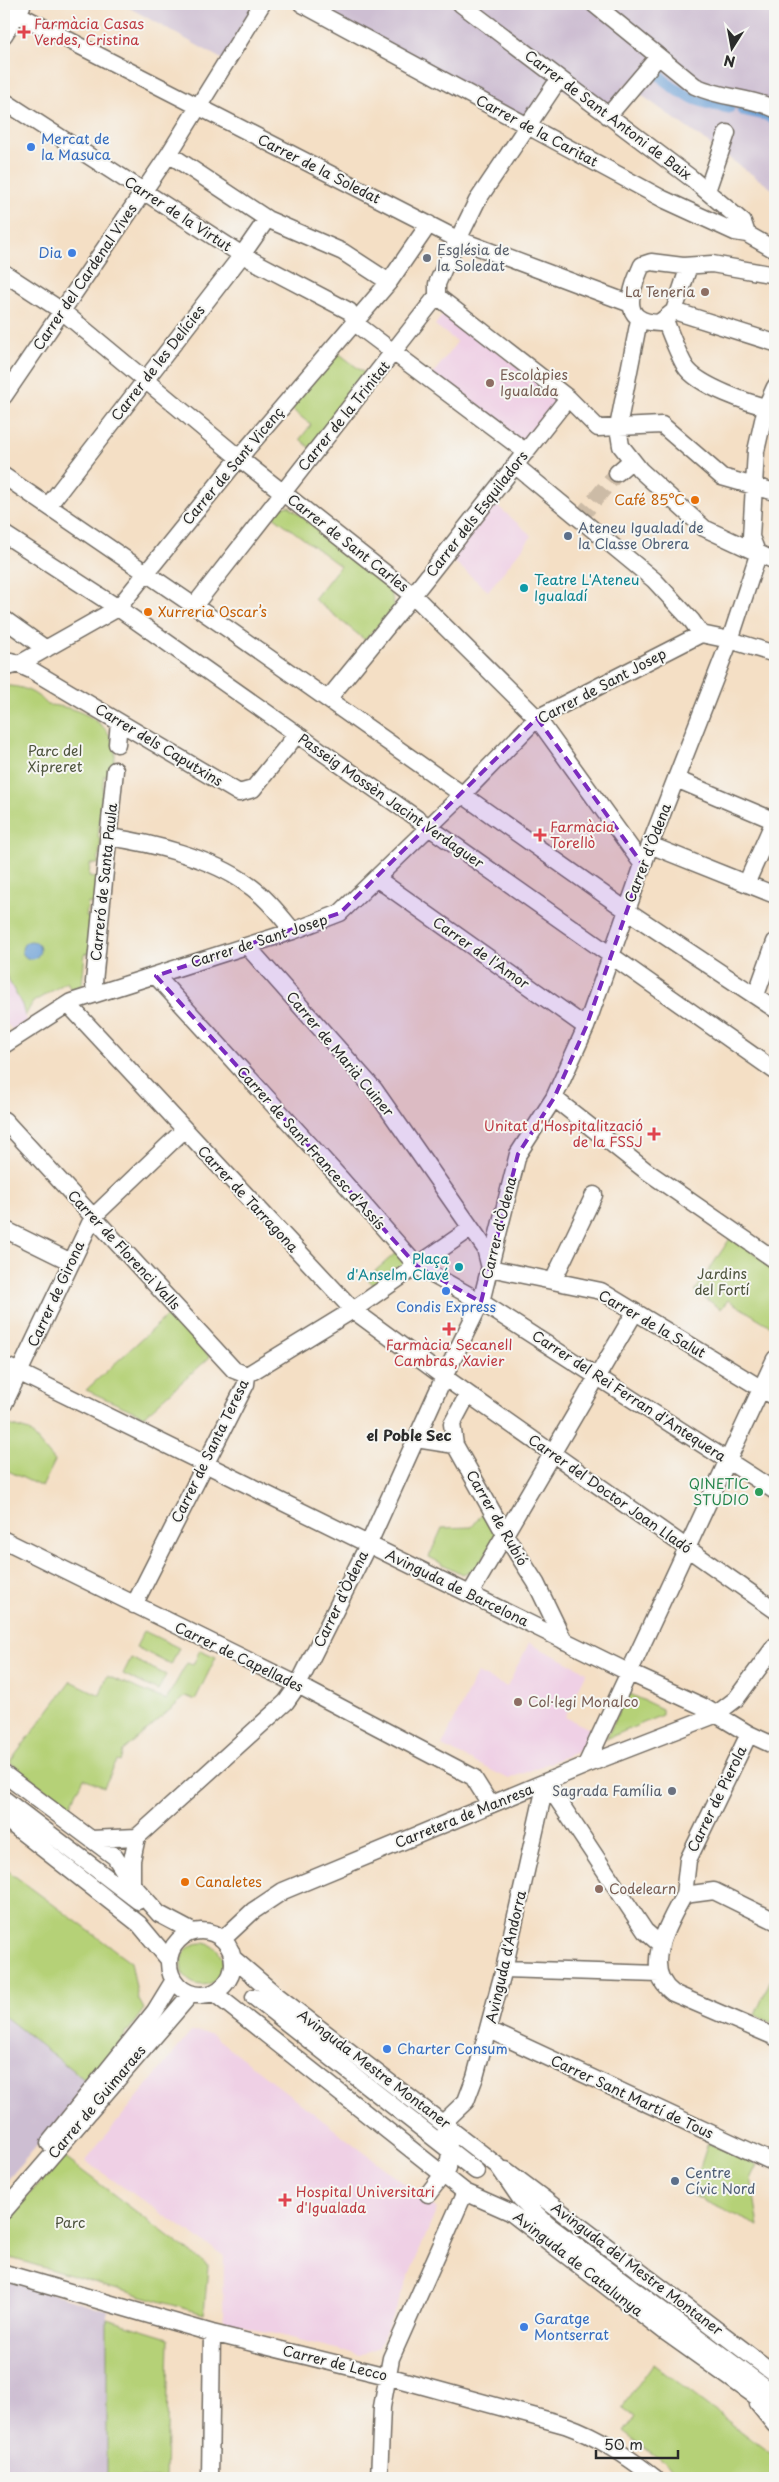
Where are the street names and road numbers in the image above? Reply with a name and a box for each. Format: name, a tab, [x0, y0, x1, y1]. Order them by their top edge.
street label: Carrer de Sant Antoni de Baix	[520, 45, 696, 184]
street label: Carrer de la Caritat	[472, 89, 602, 172]
street label: Carrer de la Soledat	[254, 128, 385, 209]
street label: Carrer de la Virtut	[120, 171, 236, 256]
street label: Carrer del Cardenal Vives	[28, 199, 142, 354]
street label: Carrer de les Delícies	[106, 300, 210, 425]
street label: Carrer de la Trinitat	[293, 356, 395, 475]
street label: Carrer de Sant Vicenç	[177, 402, 288, 529]
street label: Carrer dels Esquiladors	[421, 446, 533, 581]
street label: Carrer de Sant Carles	[283, 489, 413, 597]
street label: Carrer de Sant Josep	[534, 643, 670, 728]
street label: Carrer dels Caputxins	[91, 698, 227, 791]
street label: Passeig Mossèn Jacint Verdaguer	[294, 728, 489, 873]
street label: Carrer d'Òdena	[619, 800, 676, 906]
street label: Carreró de Santa Paula	[85, 801, 122, 962]
street label: Carrer de Sant Josep	[188, 908, 330, 973]
street label: Carrer de l'Amor	[429, 911, 534, 994]
street label: Carrer de Marià Cuiner	[282, 986, 399, 1121]
street label: Carrer de Sant Francesc d'Assís	[232, 1061, 391, 1234]
street label: Carrer de Tarragona	[193, 1141, 304, 1257]
street label: Carrer d'Òdena	[476, 1174, 521, 1281]
street label: Carrer de Florenci Valls	[63, 1185, 186, 1314]
street label: Carrer de Girona	[22, 1237, 89, 1350]
street label: Carrer de la Salut	[595, 1284, 710, 1363]
street label: Carrer del Rei Ferran d'Antequera	[528, 1325, 731, 1467]
street label: Carrer de Santa Teresa	[166, 1375, 254, 1526]
street label: Carrer del Doctor Joan Lladó	[524, 1429, 697, 1558]
street label: Carrer de Rubió	[462, 1466, 533, 1570]
street label: Avinguda de Barcelona	[382, 1544, 533, 1632]
street label: Carrer d'Òdena	[308, 1547, 373, 1651]
street label: Carrer de Capellades	[171, 1616, 307, 1697]
street label: Carrer de Pierola	[682, 1741, 752, 1855]
street label: Carretera de Manresa	[391, 1778, 536, 1853]
street label: Avinguda d'Andorra	[480, 1888, 531, 2025]
street label: Avinguda Mestre Montaner	[293, 2004, 456, 2134]
street label: Carrer de Guimaraes	[43, 2040, 150, 2163]
street label: Carrer Sant Martí de Tous	[547, 2049, 717, 2144]
street label: Avinguda del Mestre Montaner	[547, 2197, 728, 2341]
street label: Avinguda de Catalunya	[509, 2206, 648, 2321]
street label: Carrer de Lecco	[281, 2339, 390, 2386]

